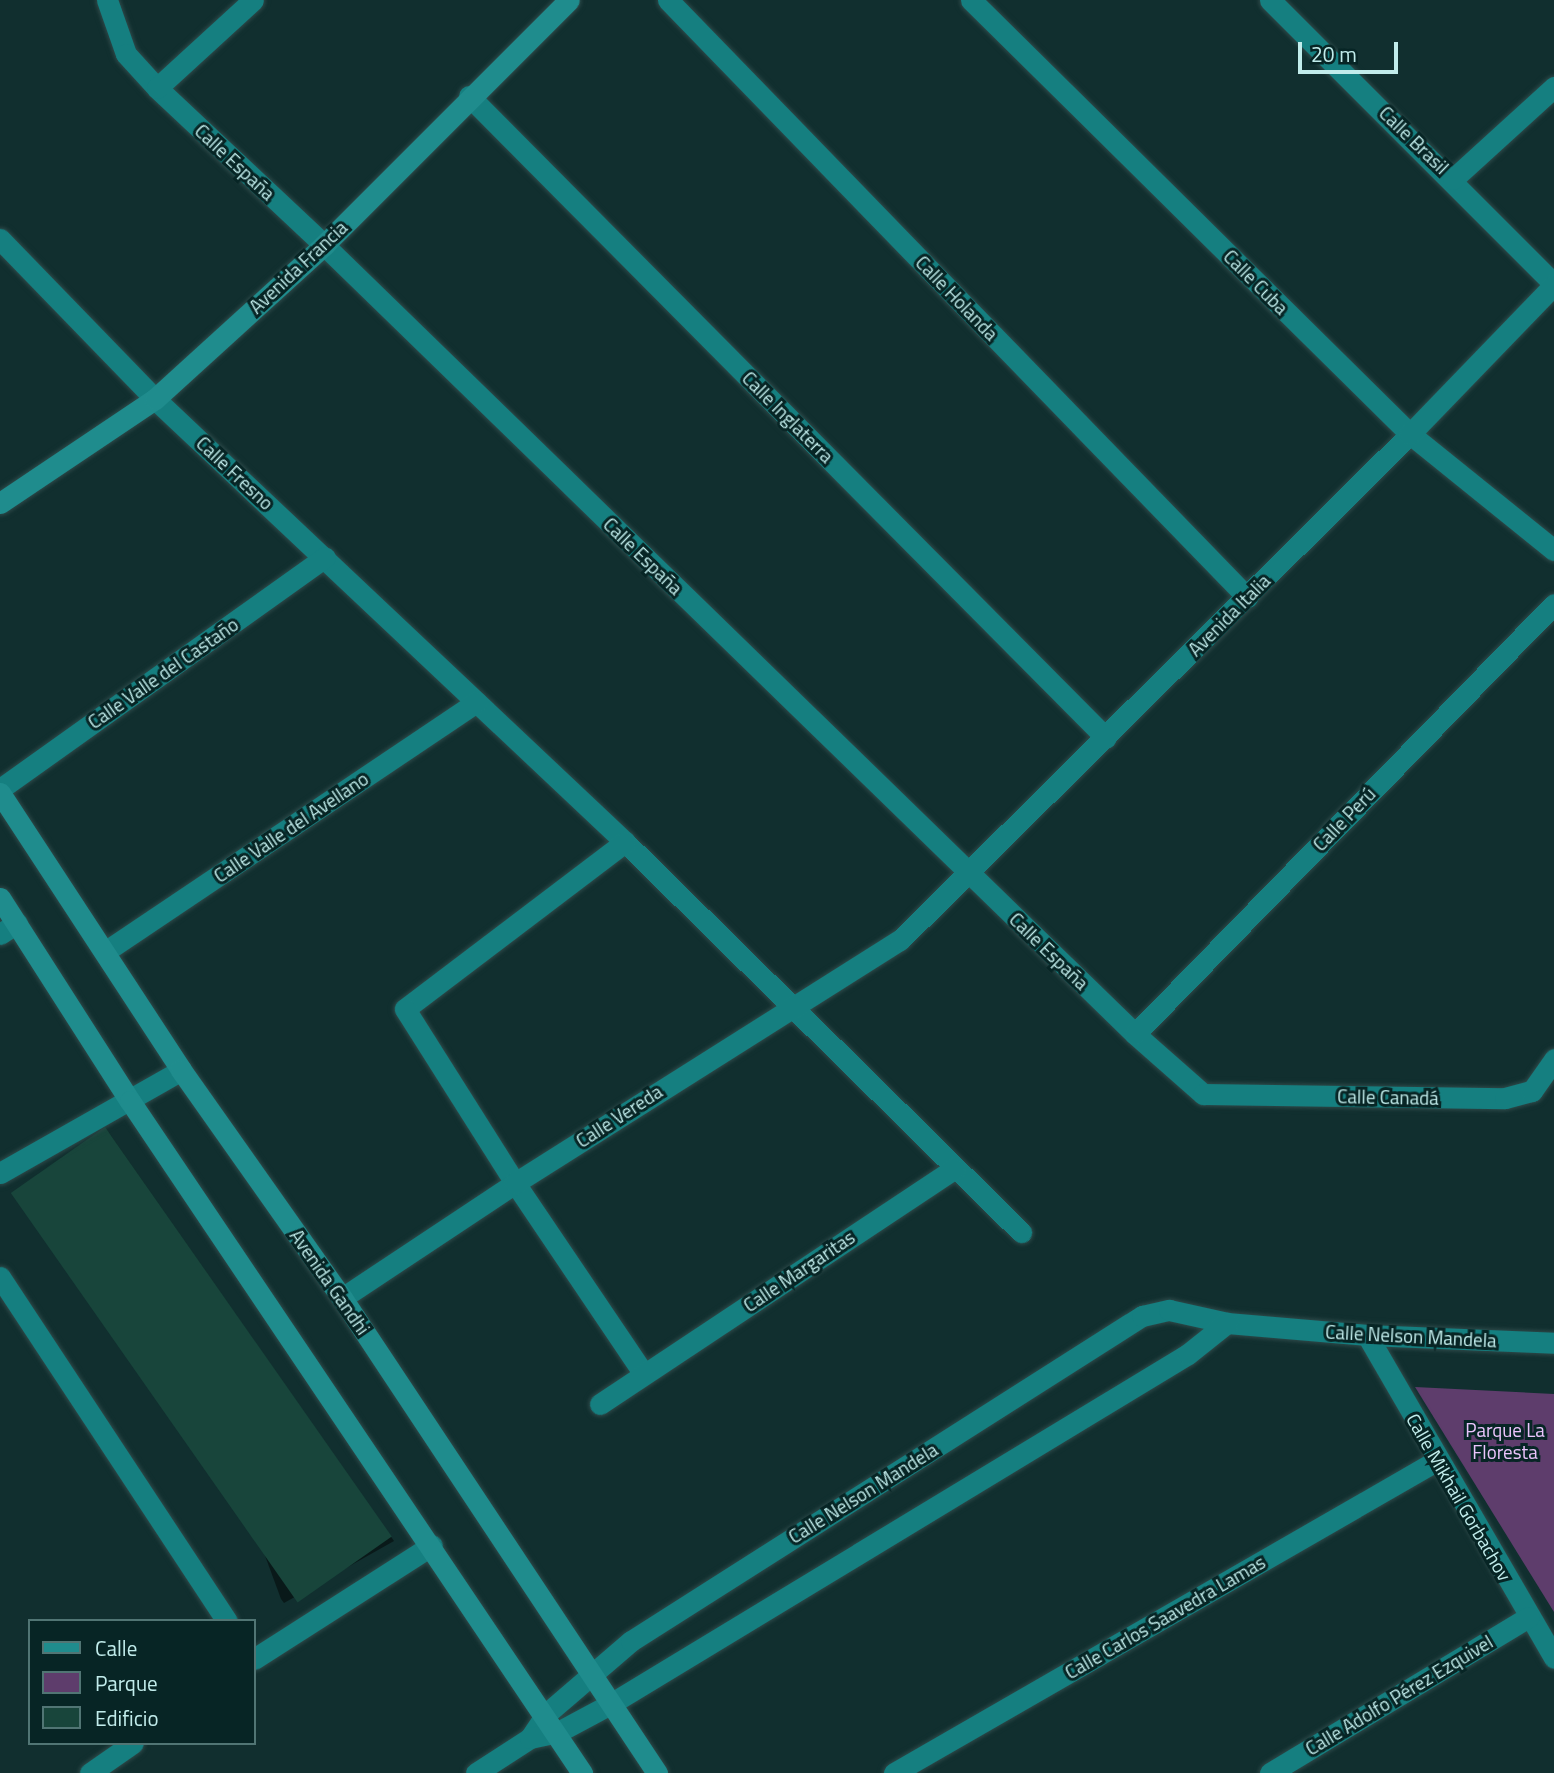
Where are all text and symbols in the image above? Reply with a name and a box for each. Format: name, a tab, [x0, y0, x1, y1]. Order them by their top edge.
scale bar	[1302, 28, 1402, 72]
text: 20 m	[1311, 38, 1357, 70]
street label: Calle Brasil	[1375, 101, 1453, 179]
street label: Calle España	[190, 119, 280, 205]
street label: Avenida Francia	[244, 216, 352, 318]
street label: Calle Cuba	[1219, 245, 1293, 319]
street label: Calle Holanda	[911, 251, 1003, 345]
street label: Calle Inglaterra	[738, 367, 838, 467]
street label: Calle Fresno	[192, 432, 278, 514]
street label: Calle España	[599, 513, 687, 599]
street label: Avenida Italia	[1183, 569, 1275, 661]
street label: Calle Valle del Castaño	[83, 613, 243, 733]
street label: Calle Valle del Avellano	[209, 767, 373, 887]
street label: Calle Perú	[1308, 782, 1380, 856]
street label: Calle España	[1005, 908, 1093, 994]
street label: Calle Vereda	[572, 1080, 666, 1152]
street label: Calle Canadá	[1337, 1085, 1439, 1109]
street label: Avenida Gandhi	[285, 1225, 375, 1339]
street label: Calle Margaritas	[739, 1225, 859, 1317]
street label: Calle Nelson Mandela	[1325, 1320, 1497, 1352]
street label: Calle Mikhail Gorbachov	[1402, 1409, 1516, 1585]
park label: Parque La Floresta	[1465, 1419, 1545, 1463]
street label: Calle Nelson Mandela	[784, 1438, 942, 1548]
street label: Calle Carlos Saavedra Lamas	[1061, 1550, 1269, 1684]
legend	[28, 1619, 256, 1745]
street label: Calle Adolfo Pérez Ezquivel	[1301, 1630, 1497, 1760]
text: Calle	[95, 1632, 137, 1664]
text: Parque	[95, 1667, 158, 1699]
text: Edificio	[95, 1702, 159, 1734]

